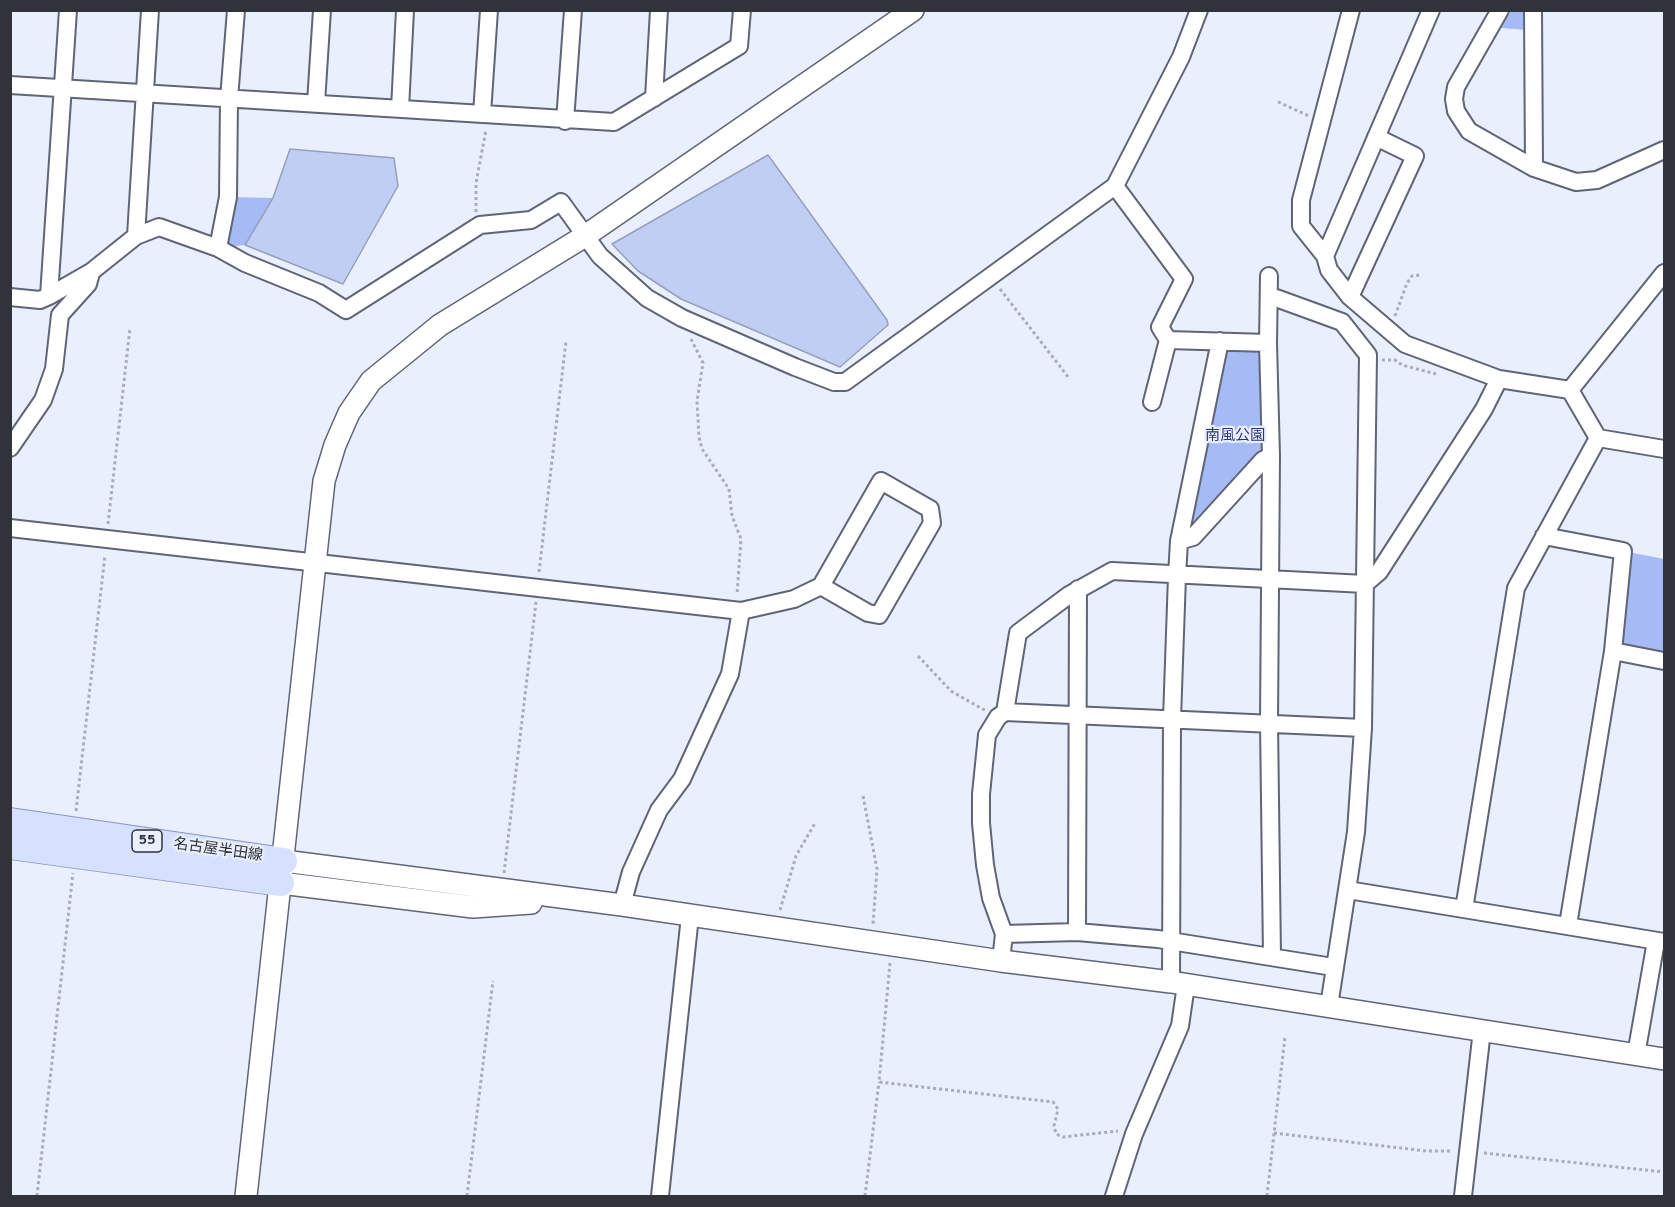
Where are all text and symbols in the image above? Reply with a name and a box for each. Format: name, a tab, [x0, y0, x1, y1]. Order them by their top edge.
park label: 南風公園	[1205, 428, 1265, 446]
road number: 55	[132, 830, 162, 852]
street label: 名古屋半田線	[172, 836, 264, 866]

